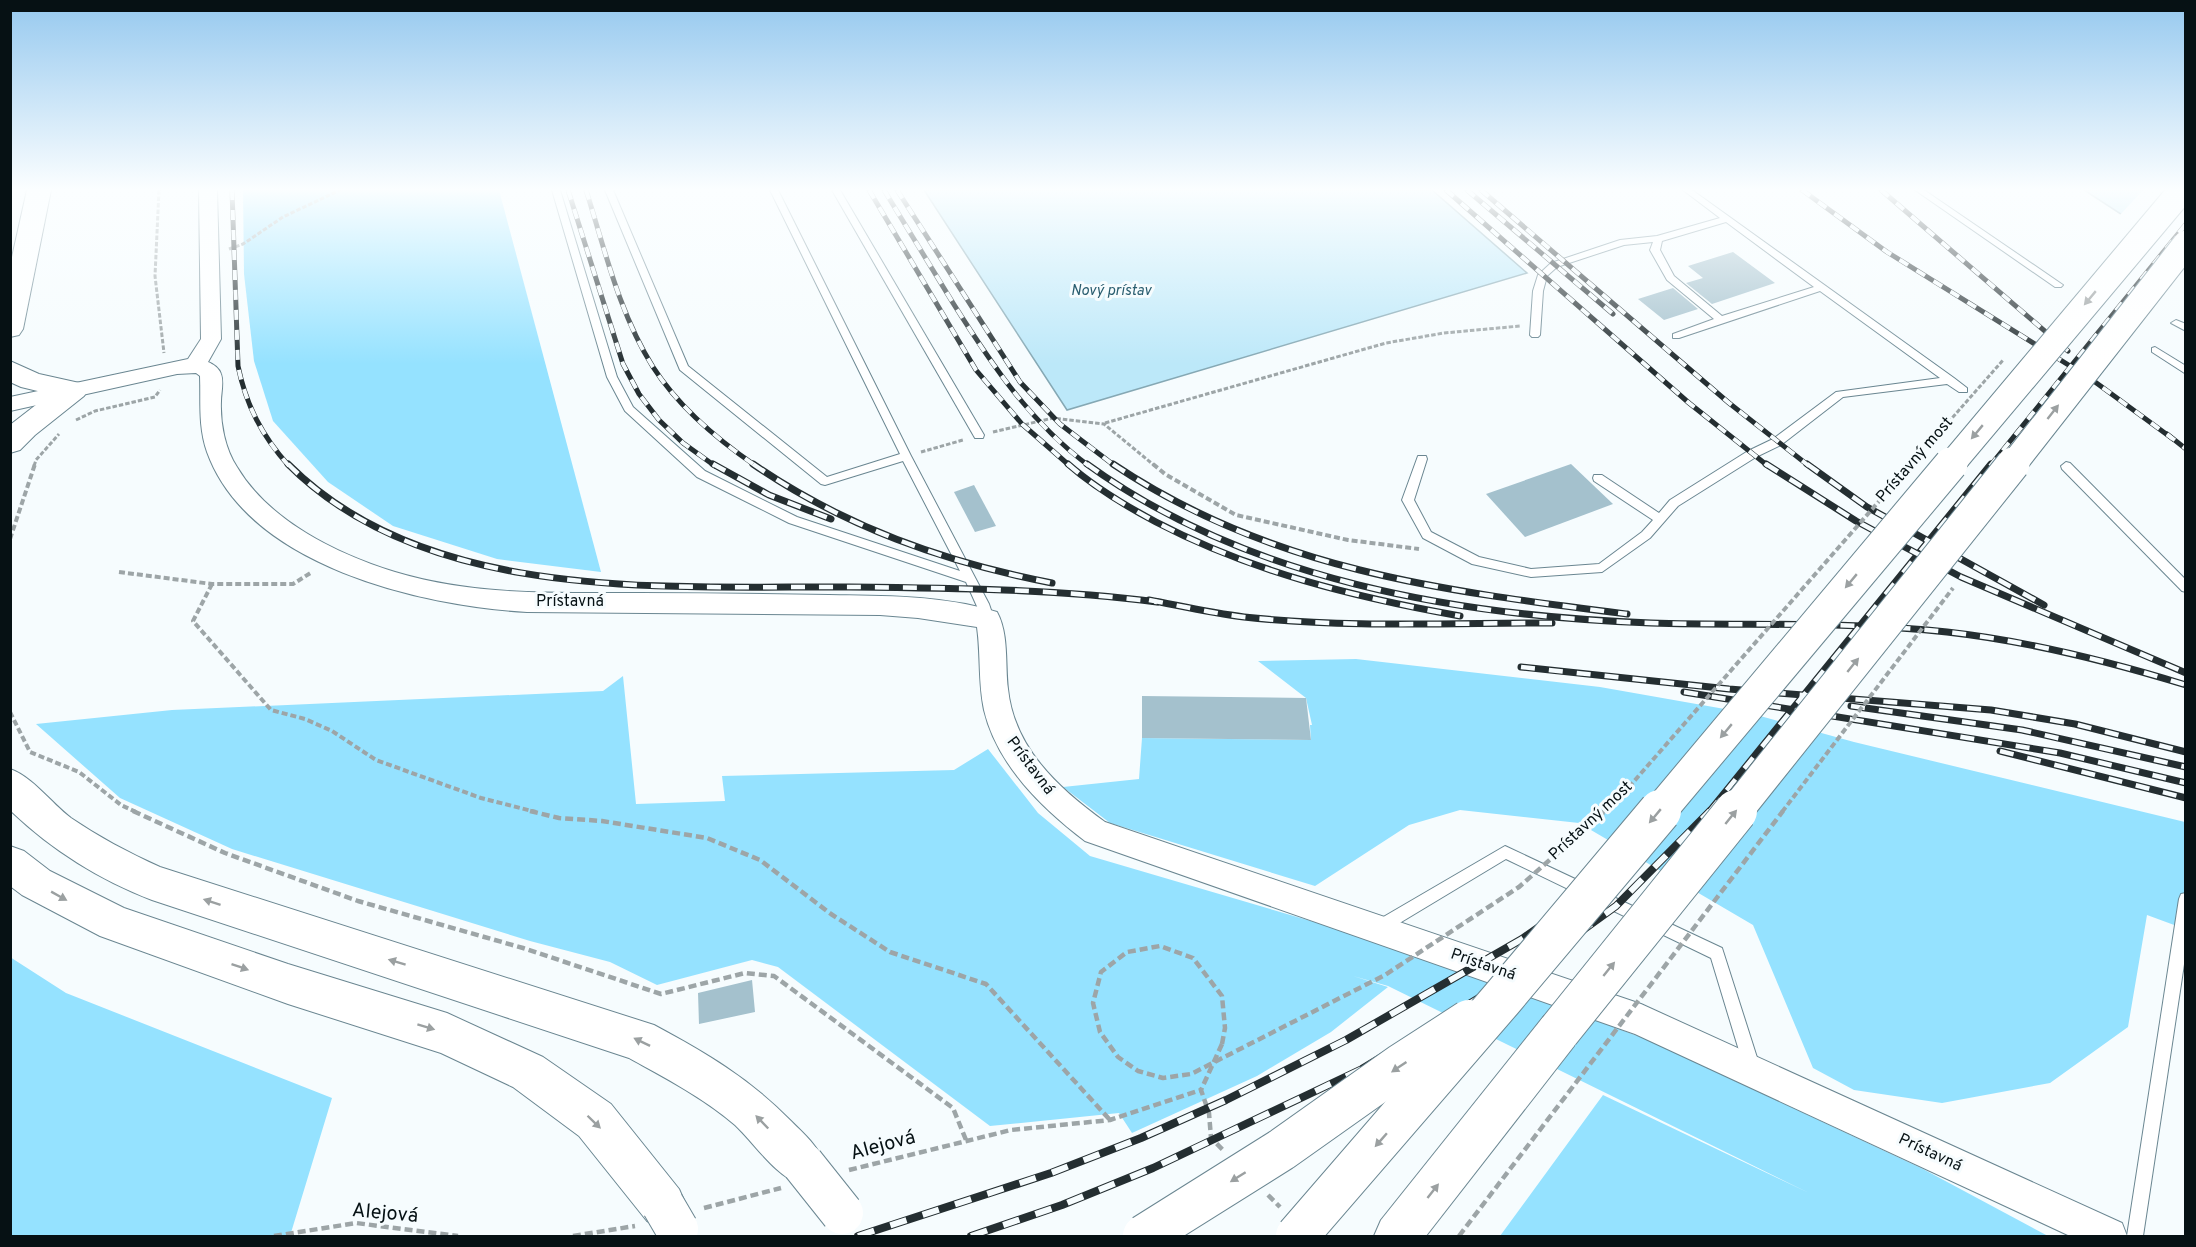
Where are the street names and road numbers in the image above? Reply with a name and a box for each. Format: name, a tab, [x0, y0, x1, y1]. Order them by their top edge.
street label: Prístavný most	[1872, 413, 1958, 507]
street label: Prístavná	[536, 592, 604, 612]
street label: Prístavná	[1002, 733, 1058, 799]
street label: Prístavný most	[1545, 777, 1637, 865]
street label: Prístavná	[1448, 945, 1518, 985]
street label: Alejová	[848, 1125, 918, 1167]
street label: Prístavná	[1895, 1130, 1965, 1176]
street label: Alejová	[351, 1198, 419, 1230]

